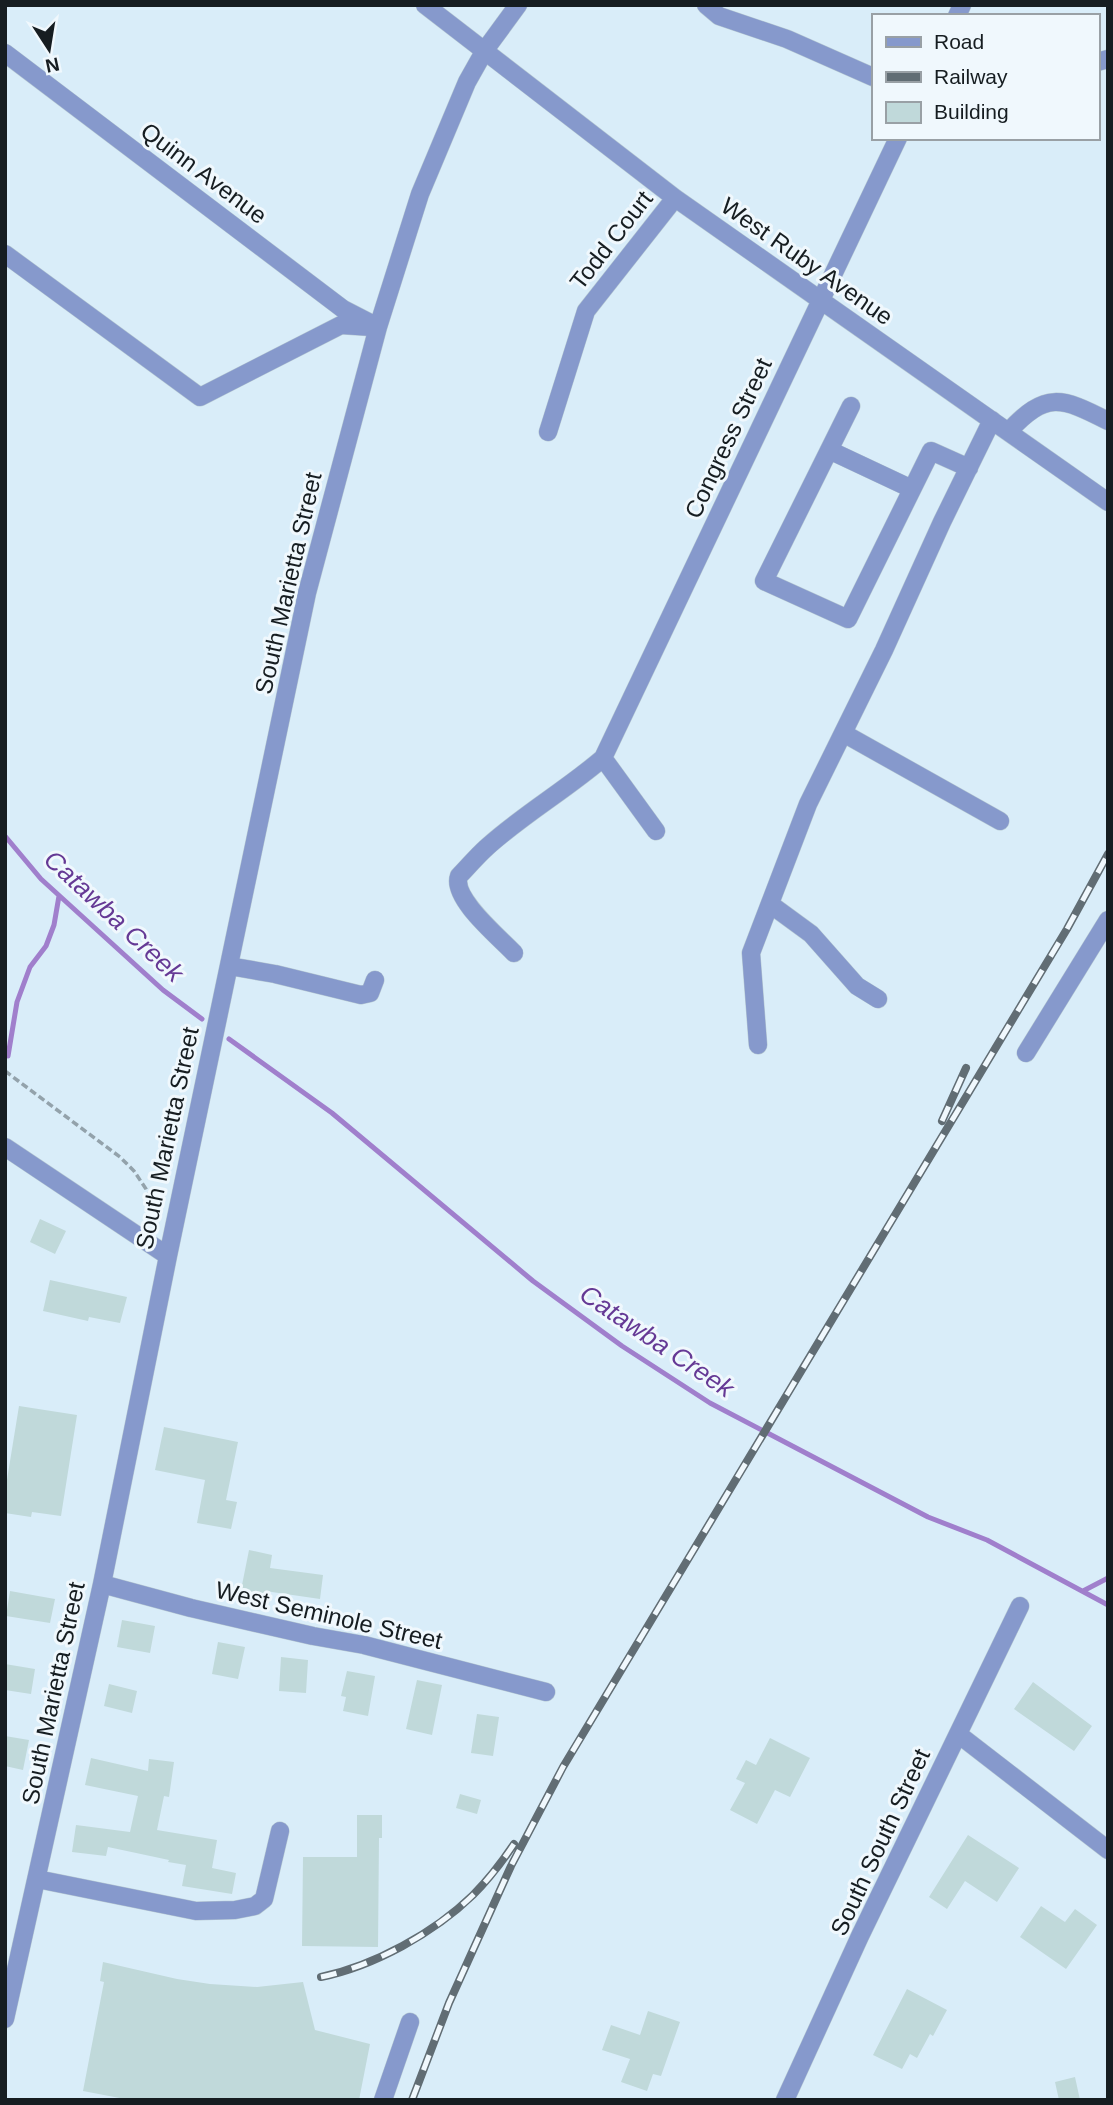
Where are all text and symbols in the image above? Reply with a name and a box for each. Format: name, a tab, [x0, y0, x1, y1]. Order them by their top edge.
north arrow	[14, 14, 84, 84]
legend	[872, 14, 1099, 140]
text: Road	[934, 30, 984, 53]
text: N	[44, 53, 61, 77]
text: Railway	[934, 65, 1008, 88]
text: Building	[934, 100, 1009, 123]
street label: Quinn Avenue	[136, 117, 272, 229]
street label: Todd Court	[564, 185, 658, 295]
street label: West Ruby Avenue	[716, 192, 898, 330]
street label: Congress Street	[679, 353, 777, 522]
street label: South Marietta Street	[249, 469, 327, 697]
water label: Catawba Creek	[38, 844, 191, 989]
street label: South Marietta Street	[130, 1024, 204, 1252]
water label: Catawba Creek	[574, 1278, 741, 1405]
street label: West Seminole Street	[213, 1576, 445, 1654]
street label: South Marietta Street	[16, 1579, 90, 1807]
street label: South South Street	[825, 1744, 935, 1940]

